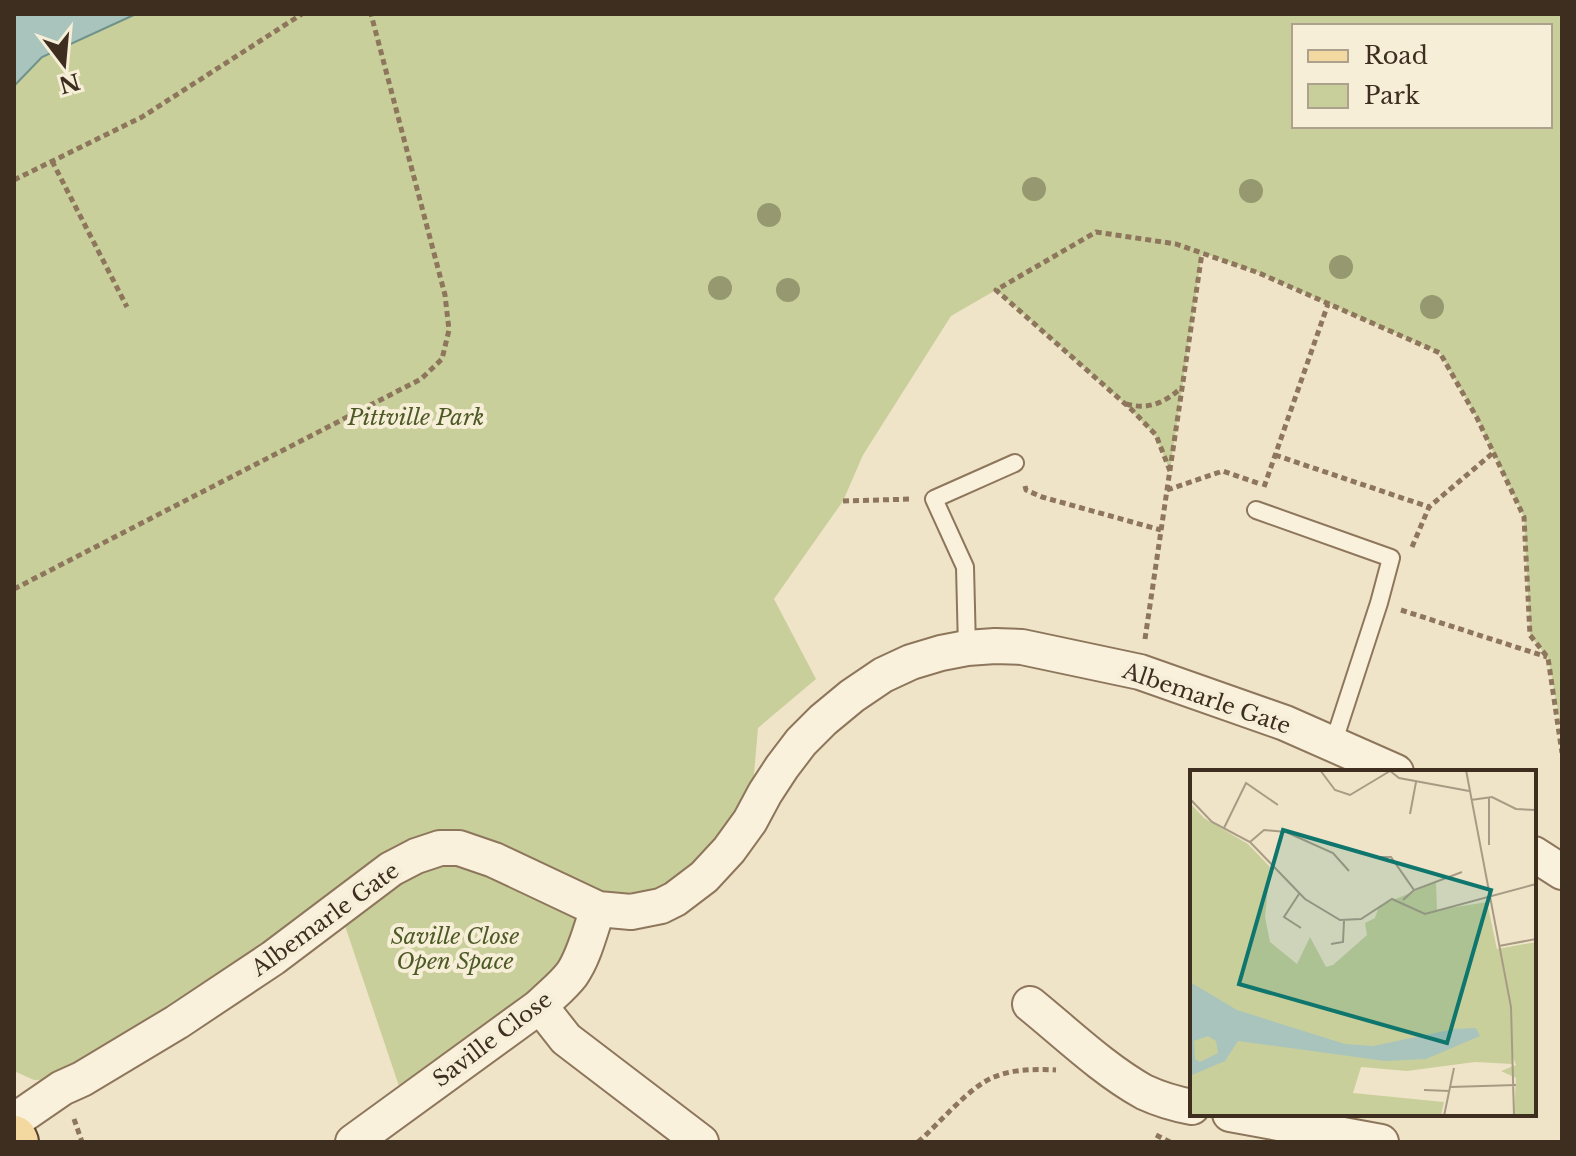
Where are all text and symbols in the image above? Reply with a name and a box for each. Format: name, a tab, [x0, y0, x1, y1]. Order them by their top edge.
north arrow	[24, 24, 104, 104]
legend	[1292, 24, 1552, 128]
text: Road	[1364, 41, 1428, 70]
text: N	[55, 67, 83, 99]
text: Park	[1364, 81, 1420, 110]
park label: Pittville Park	[347, 404, 484, 431]
street label: Albemarle Gate	[1118, 657, 1294, 740]
inset map	[1190, 770, 1536, 1116]
street label: Albemarle Gate	[245, 857, 404, 983]
park label: Saville Close Open Space	[391, 923, 519, 975]
street label: Saville Close	[428, 986, 557, 1093]

